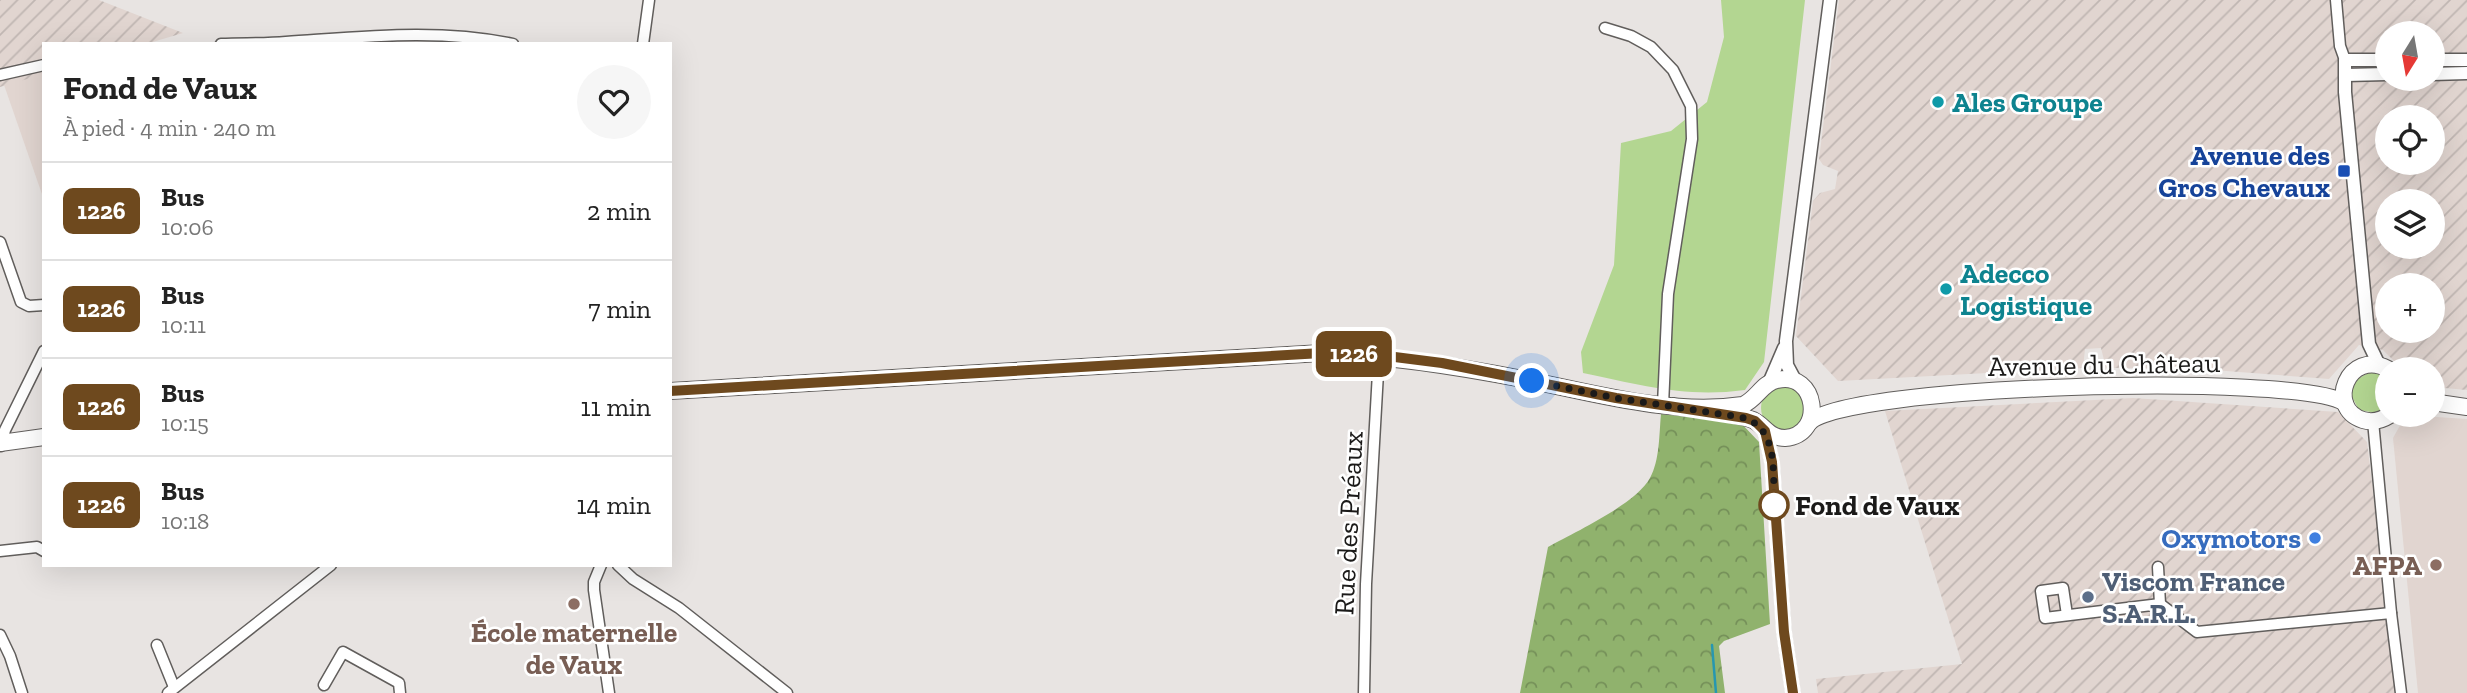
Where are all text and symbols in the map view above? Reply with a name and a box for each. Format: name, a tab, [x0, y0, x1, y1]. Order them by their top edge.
north arrow	[2375, 21, 2445, 91]
map controls	[2375, 21, 2445, 427]
button: heart	[577, 65, 651, 139]
text: Fond de Vaux	[63, 68, 257, 107]
place label: Ales Groupe	[1952, 86, 2103, 119]
marker: Ales Groupe	[1930, 94, 1946, 110]
button: locate	[2375, 105, 2445, 175]
text: À pied · 4 min · 240 m	[63, 114, 276, 142]
place label: Avenue des Gros Chevaux	[2158, 139, 2330, 204]
marker: Avenue des Gros Chevaux	[2336, 163, 2352, 179]
text: Bus	[161, 181, 204, 213]
button: layers	[2375, 189, 2445, 259]
text: 2 min	[587, 195, 651, 227]
text: 1226	[77, 196, 126, 225]
text: 10:06	[161, 213, 214, 241]
place label: Adecco Logistique	[1960, 257, 2092, 322]
button: +	[2375, 273, 2445, 343]
text: Bus	[161, 279, 204, 311]
marker: Adecco Logistique	[1938, 281, 1954, 297]
text: 7 min	[588, 293, 651, 325]
text: 1226	[77, 294, 126, 323]
text: 10:11	[161, 311, 206, 339]
line badge: 1226	[1305, 331, 1403, 377]
text: 1226	[1330, 339, 1378, 368]
street label: Avenue du Château	[1987, 346, 2221, 383]
button: −	[2375, 357, 2445, 427]
your location	[1514, 363, 1549, 398]
text: Bus	[161, 377, 204, 409]
text: 11 min	[580, 391, 651, 423]
text: 1226	[77, 392, 126, 421]
text: 10:15	[161, 409, 209, 437]
street label: Rue des Préaux	[1327, 430, 1370, 616]
text: Bus	[161, 475, 204, 507]
text: 14 min	[576, 489, 651, 521]
place label: Fond de Vaux	[1795, 489, 1960, 522]
text: 1226	[77, 490, 126, 519]
marker: Fond de Vaux	[1759, 490, 1789, 520]
text: 10:18	[161, 507, 209, 535]
place label: Oxymotors	[2161, 522, 2301, 555]
marker: Oxymotors	[2307, 530, 2323, 546]
place label: AFPA	[2353, 549, 2423, 582]
marker: AFPA	[2428, 557, 2444, 573]
place label: Viscom France S.A.R.L.	[2102, 565, 2285, 630]
marker: Viscom France S.A.R.L.	[2080, 589, 2096, 605]
marker: École maternelle de Vaux	[566, 596, 582, 612]
place label: École maternelle de Vaux	[471, 616, 677, 681]

